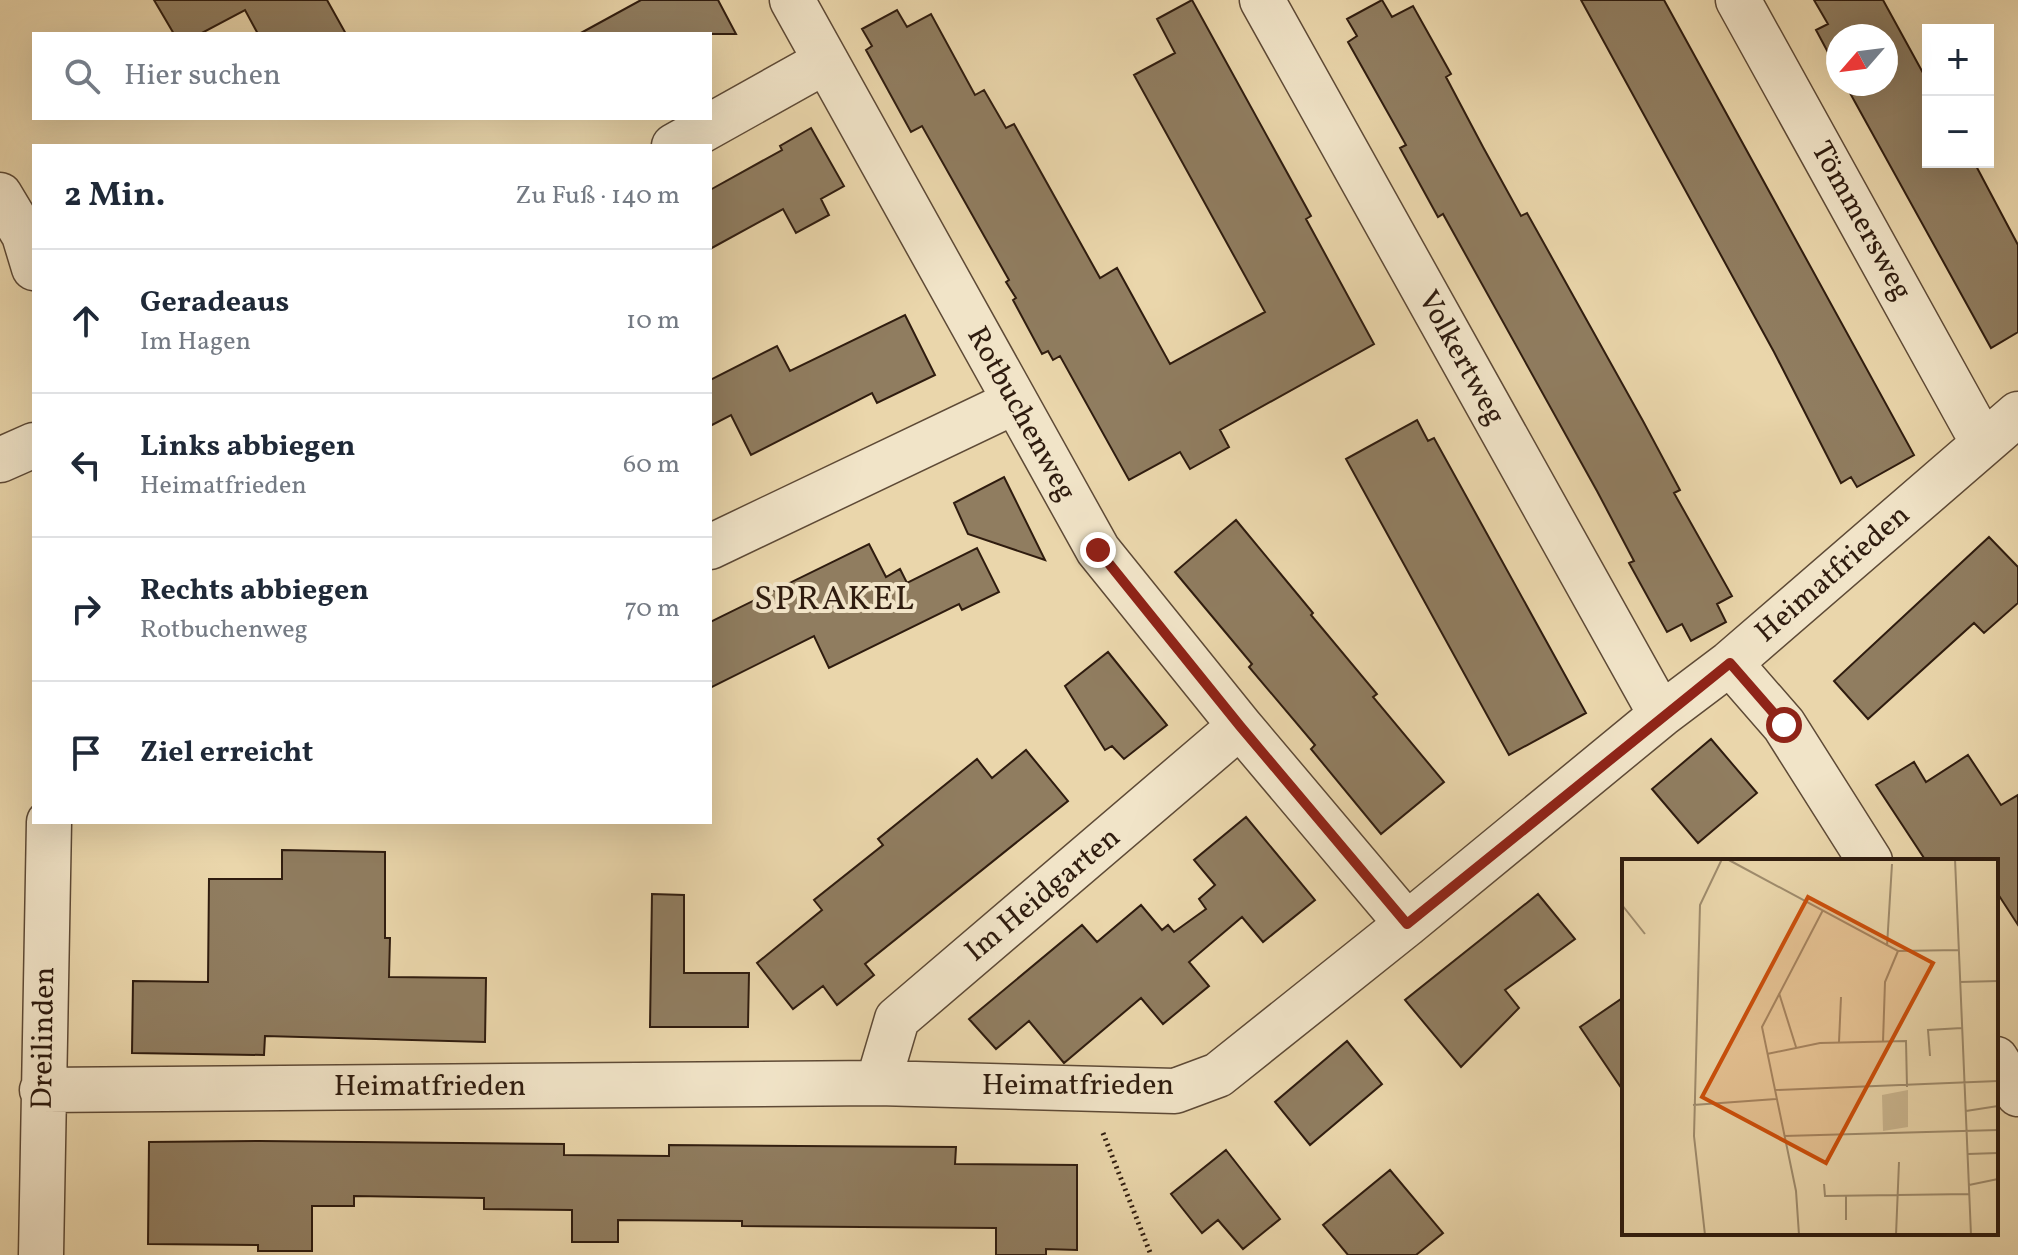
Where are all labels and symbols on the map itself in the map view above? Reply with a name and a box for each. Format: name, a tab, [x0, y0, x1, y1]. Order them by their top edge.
north arrow	[1826, 24, 1898, 96]
street label: Tömmersweg	[1800, 134, 1922, 308]
street label: Volkertweg	[1407, 283, 1515, 433]
street label: Rotbuchenweg	[956, 319, 1086, 509]
street label: Heimatfrieden	[1747, 495, 1919, 653]
route end	[1080, 532, 1116, 568]
district label: SPRAKEL	[754, 577, 916, 624]
route start	[1766, 707, 1802, 743]
street label: Im Heidgarten	[956, 817, 1130, 973]
inset map	[1622, 859, 1998, 1235]
street label: Dreilinden	[22, 966, 66, 1110]
street label: Heimatfrieden	[982, 1065, 1174, 1107]
street label: Heimatfrieden	[334, 1066, 526, 1108]

